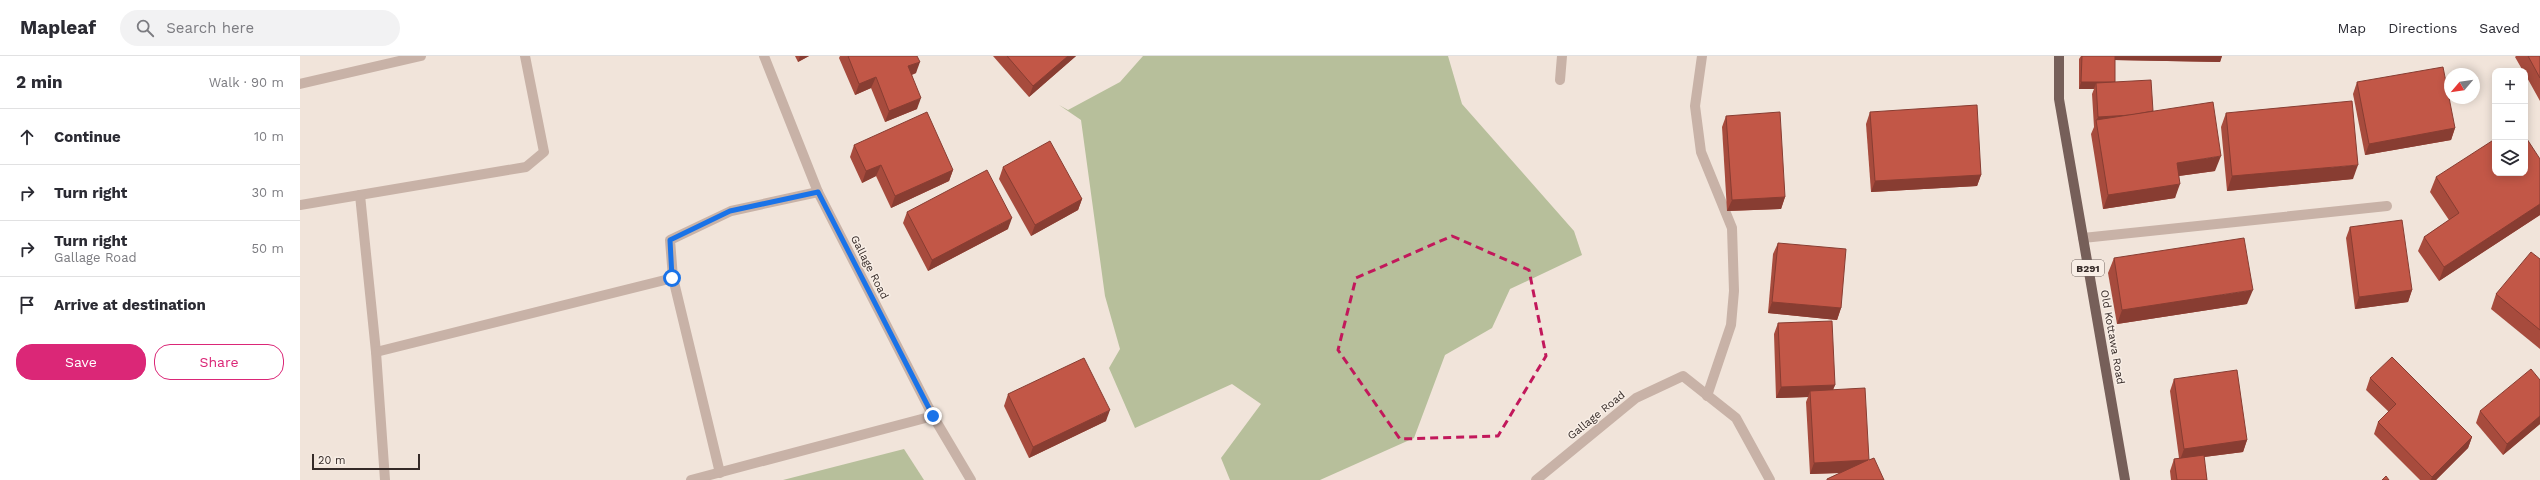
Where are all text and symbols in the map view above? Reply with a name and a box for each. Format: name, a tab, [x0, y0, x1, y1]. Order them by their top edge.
search box	[120, 10, 400, 46]
text: Mapleaf	[20, 16, 96, 39]
icon: search	[134, 17, 156, 39]
text: Search here	[166, 19, 254, 37]
text: Map	[2338, 20, 2366, 36]
text: Directions	[2388, 20, 2457, 36]
text: Saved	[2479, 20, 2520, 36]
north arrow	[2444, 68, 2480, 104]
map controls	[2492, 68, 2528, 176]
button: +	[2492, 68, 2528, 104]
text: 2 min	[16, 72, 62, 92]
text: Walk · 90 m	[209, 75, 284, 90]
button: −	[2492, 104, 2528, 140]
icon: ahead	[16, 126, 38, 148]
text: Continue	[54, 128, 121, 146]
text: 10 m	[254, 129, 284, 144]
button: layers	[2492, 140, 2528, 176]
icon: right	[16, 182, 38, 204]
text: Turn right	[54, 184, 127, 202]
text: 30 m	[252, 185, 284, 200]
text: Turn right	[54, 232, 127, 250]
street label: Gallage Road	[848, 233, 891, 301]
icon: right	[16, 238, 38, 260]
text: 50 m	[252, 241, 284, 256]
text: Gallage Road	[54, 250, 137, 265]
road number: B291	[2072, 260, 2104, 276]
route start	[663, 269, 681, 287]
street label: Old Kottawa Road	[2098, 289, 2127, 385]
icon: arrive	[16, 294, 38, 316]
text: Arrive at destination	[54, 296, 206, 314]
button: Save	[16, 344, 146, 380]
button: Share	[154, 344, 284, 380]
street label: Gallage Road	[1565, 388, 1628, 442]
route end	[924, 407, 942, 425]
scale bar	[312, 452, 420, 471]
text: 20 m	[318, 454, 346, 467]

